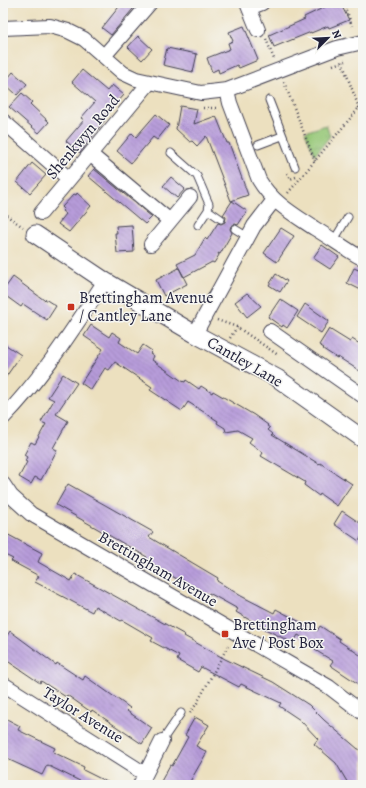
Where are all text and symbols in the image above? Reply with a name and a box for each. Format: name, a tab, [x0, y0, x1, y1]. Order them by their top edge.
north arrow	[308, 18, 348, 58]
text: N	[328, 27, 345, 41]
street label: Shenkwyn Road	[41, 90, 125, 184]
place label: Brettingham Avenue / Cantley Lane	[79, 287, 214, 327]
marker: Brettingham Avenue / Cantley Lane	[66, 302, 76, 312]
street label: Cantley Lane	[203, 331, 287, 393]
street label: Brettingham Avenue	[94, 526, 222, 612]
place label: Brettingham Ave / Post Box	[232, 614, 324, 654]
marker: Brettingham Ave / Post Box	[220, 629, 230, 639]
street label: Taylor Avenue	[39, 682, 127, 748]

